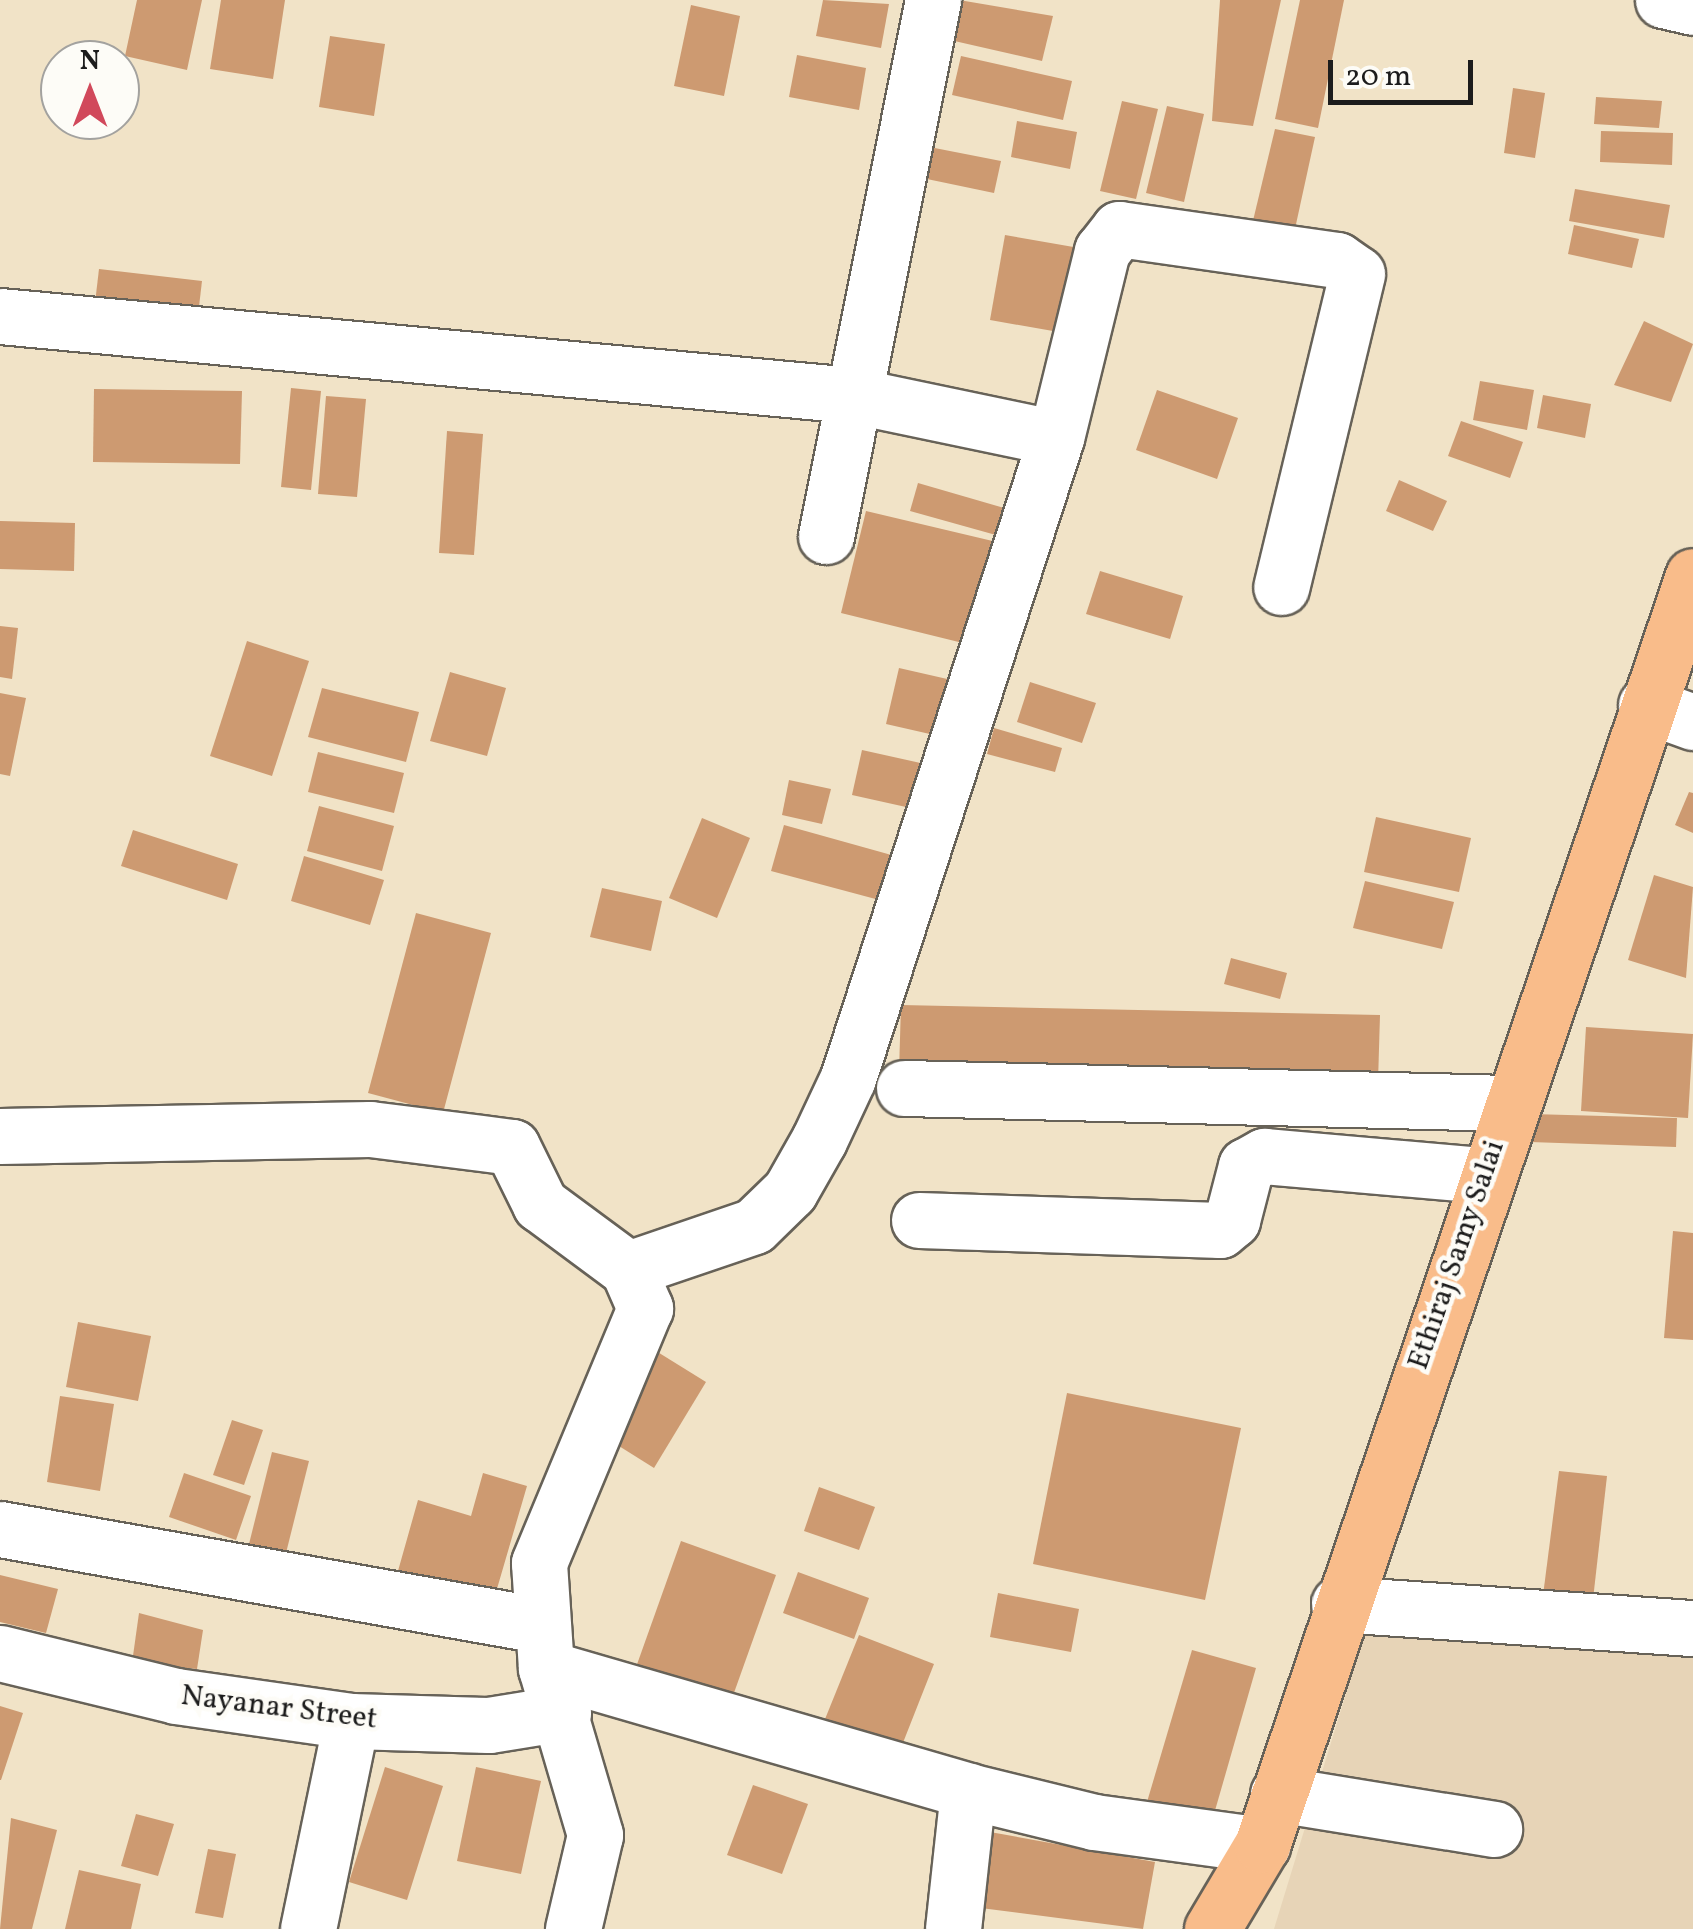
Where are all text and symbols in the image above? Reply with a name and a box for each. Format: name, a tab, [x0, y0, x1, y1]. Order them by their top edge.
north arrow	[40, 40, 140, 140]
scale bar	[1333, 40, 1478, 102]
text: N	[80, 42, 100, 81]
text: 20 m	[1345, 56, 1411, 98]
street label: Ethiraj Samy Salai	[1401, 1135, 1513, 1375]
street label: Nayanar Street	[179, 1678, 379, 1738]

